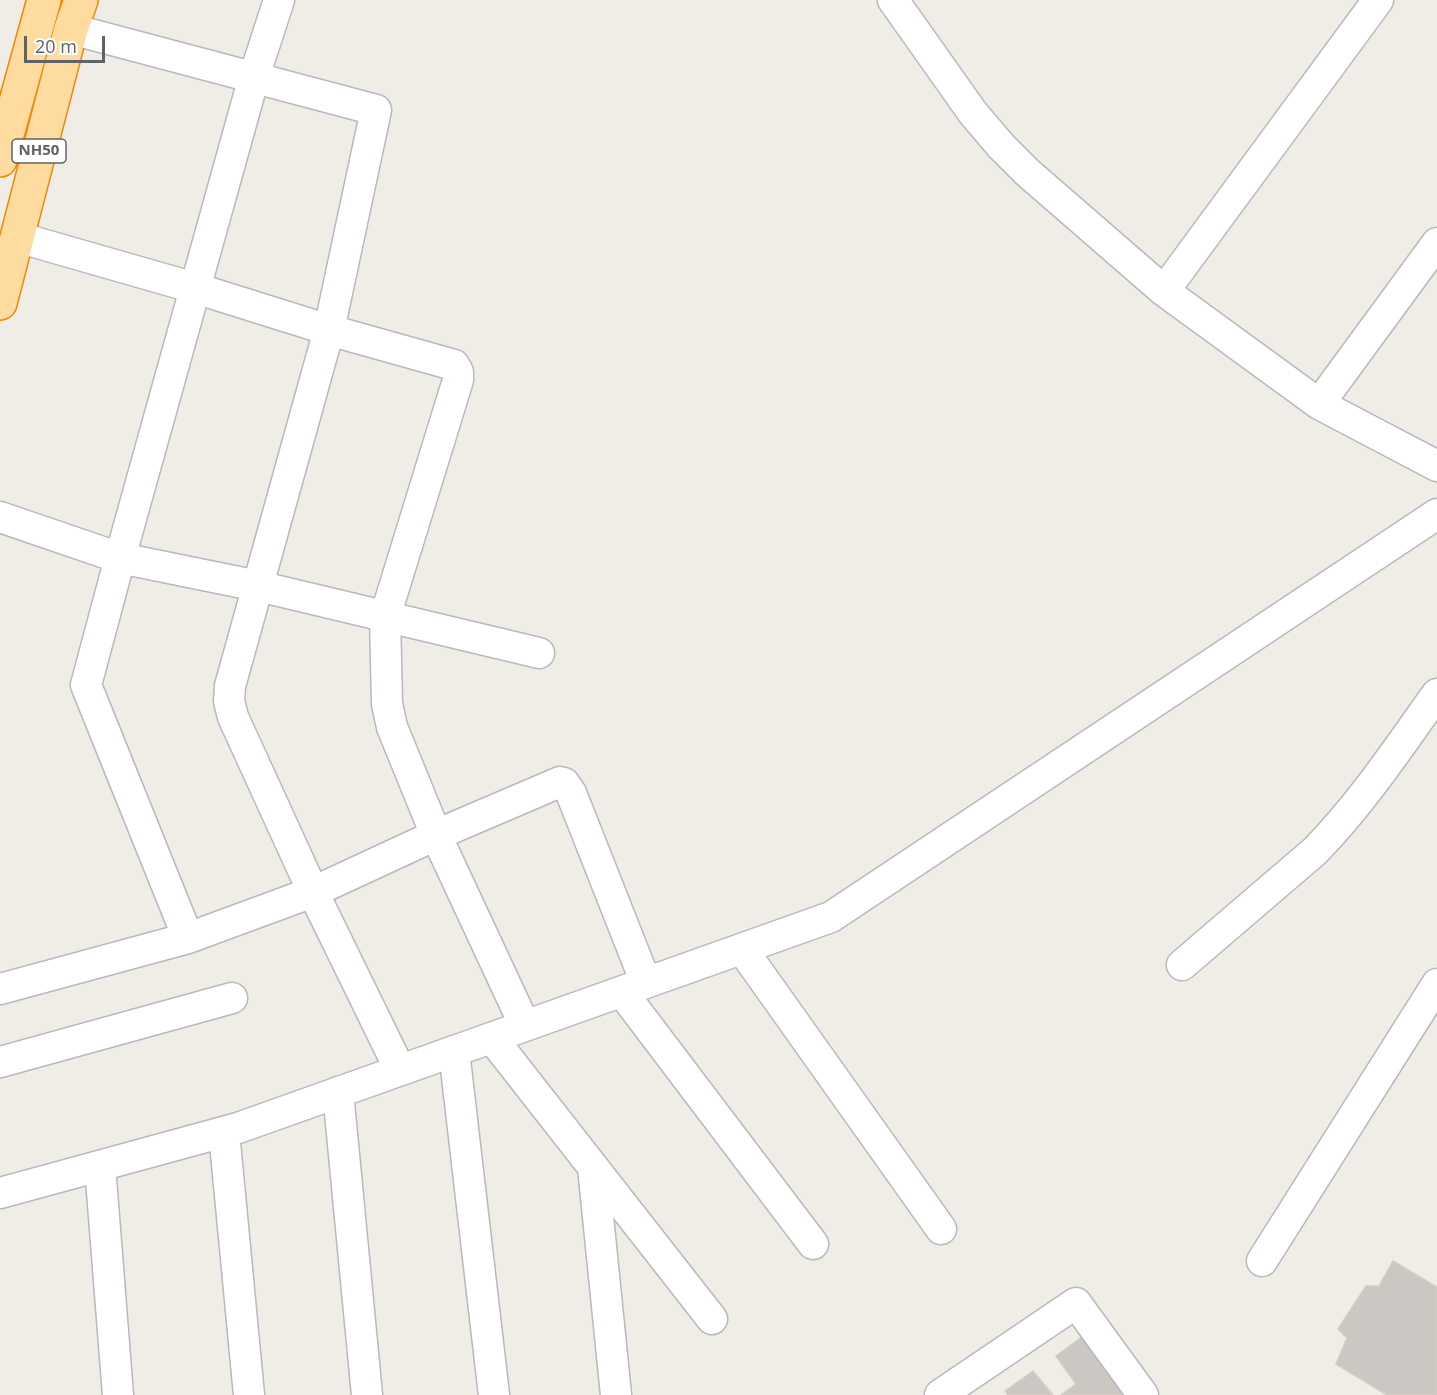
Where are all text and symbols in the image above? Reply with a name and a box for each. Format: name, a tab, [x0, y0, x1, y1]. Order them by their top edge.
scale bar	[27, 24, 108, 62]
text: 20 m	[35, 34, 77, 58]
road number: NH50	[12, 139, 66, 163]

